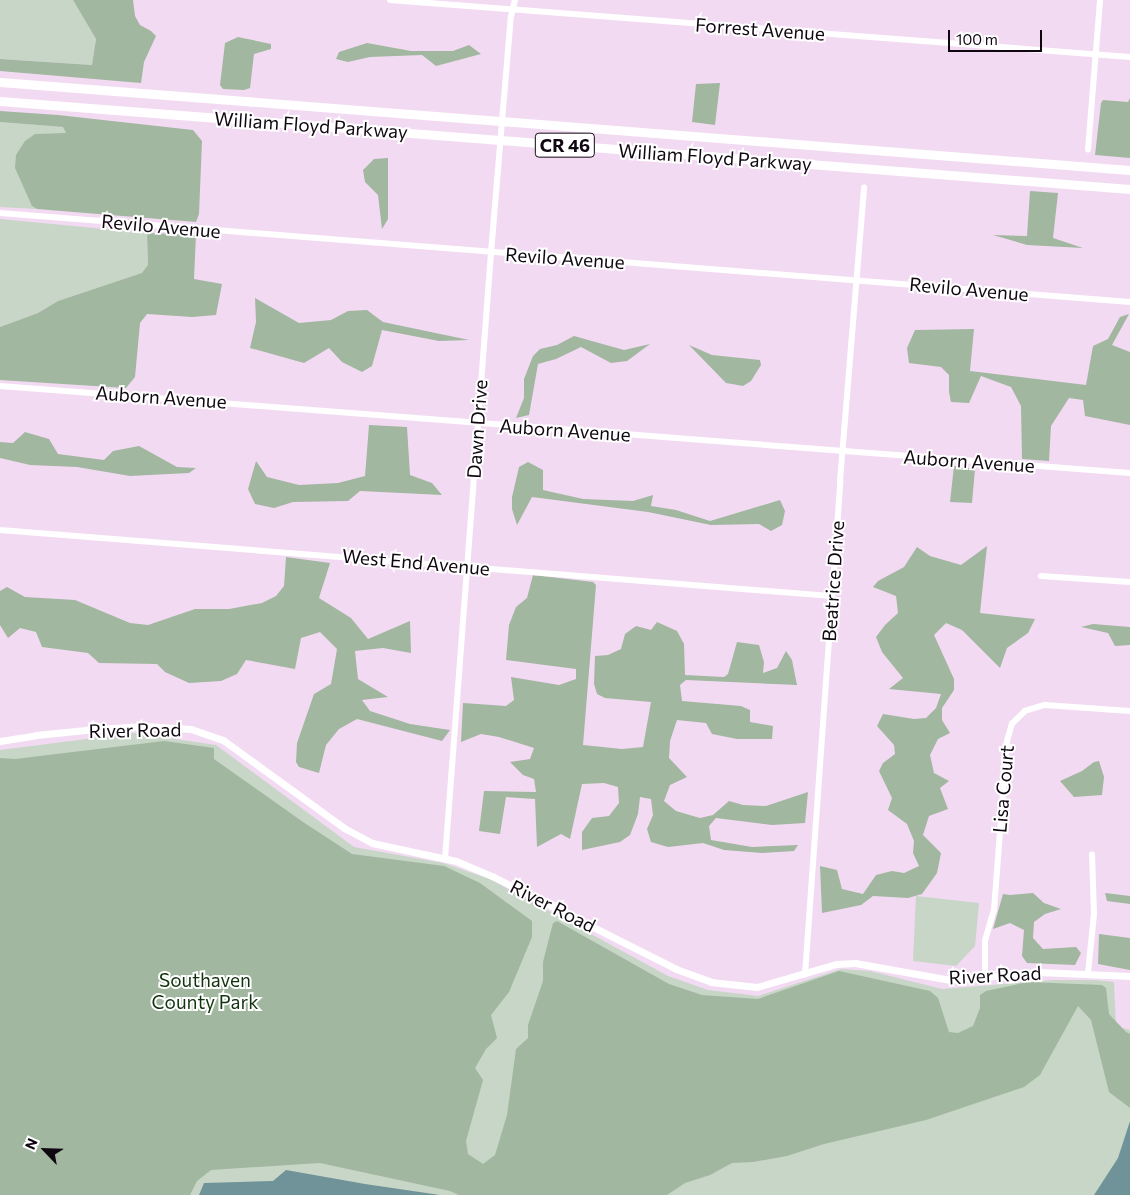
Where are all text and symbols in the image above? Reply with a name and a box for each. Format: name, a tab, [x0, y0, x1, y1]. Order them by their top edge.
street label: Forrest Avenue	[694, 13, 826, 45]
scale bar	[950, 20, 1044, 52]
text: 100 m	[956, 30, 998, 48]
street label: William Floyd Parkway	[213, 107, 409, 143]
road number: CR 46	[534, 130, 596, 160]
street label: William Floyd Parkway	[617, 139, 813, 175]
street label: Revilo Avenue	[100, 209, 222, 243]
street label: Revilo Avenue	[505, 242, 625, 274]
street label: Revilo Avenue	[908, 272, 1030, 306]
street label: Dawn Drive	[462, 379, 492, 479]
street label: Auborn Avenue	[95, 381, 227, 413]
street label: Auborn Avenue	[499, 414, 631, 446]
street label: Auborn Avenue	[903, 445, 1035, 477]
street label: Beatrice Drive	[817, 520, 849, 642]
street label: West End Avenue	[341, 544, 491, 580]
street label: River Road	[88, 718, 182, 742]
street label: Lisa Court	[988, 744, 1018, 834]
street label: River Road	[507, 875, 599, 937]
street label: River Road	[948, 961, 1042, 989]
park label: Southaven County Park	[152, 969, 258, 1013]
north arrow	[20, 1125, 70, 1175]
text: N	[21, 1135, 41, 1152]

